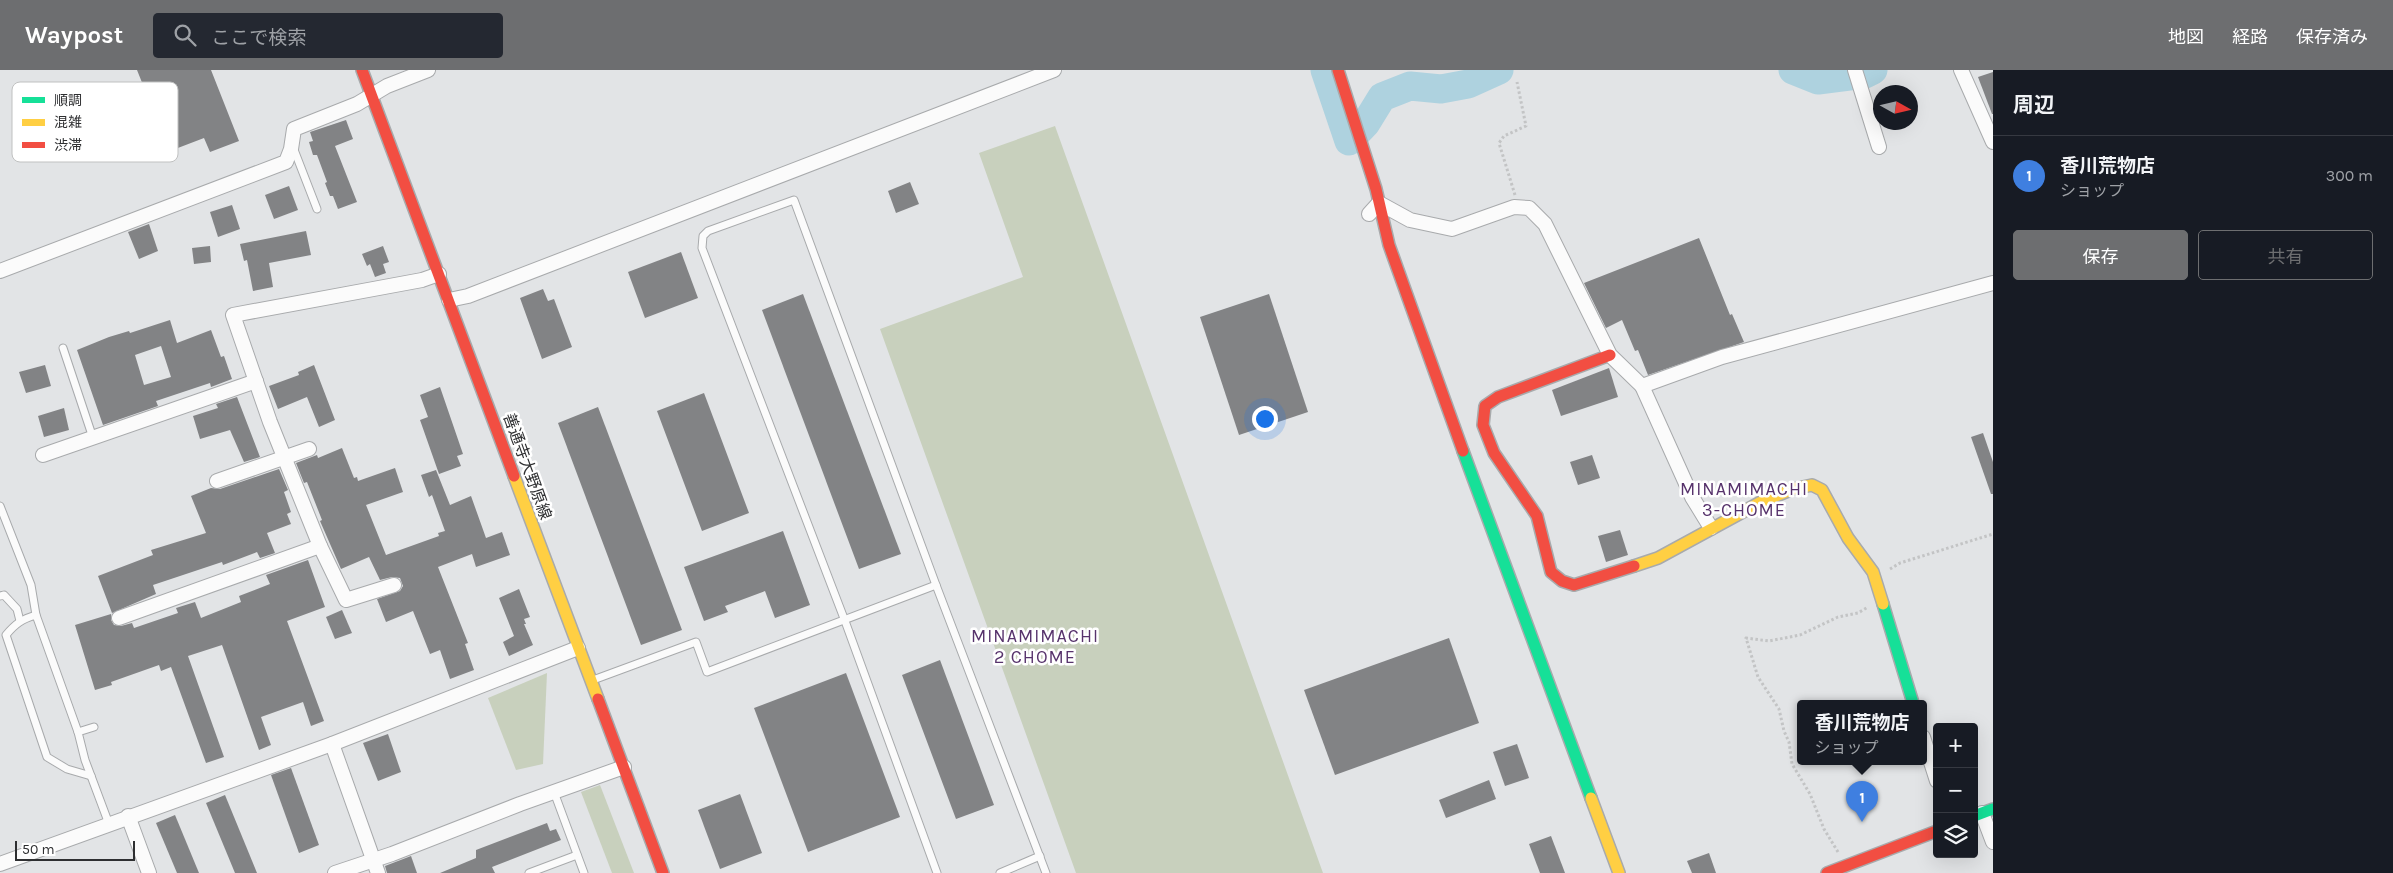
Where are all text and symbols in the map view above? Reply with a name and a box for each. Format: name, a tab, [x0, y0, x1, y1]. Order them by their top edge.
search box	[153, 13, 503, 58]
text: Waypost	[25, 21, 123, 49]
icon: search	[171, 21, 199, 49]
text: 地図	[2168, 26, 2204, 48]
text: 経路	[2232, 26, 2268, 48]
text: 保存済み	[2296, 26, 2368, 48]
text: ここで検索	[211, 27, 306, 49]
legend	[12, 82, 178, 162]
north arrow	[1873, 85, 1918, 130]
text: 順調	[54, 92, 82, 109]
text: 周辺	[2013, 93, 2055, 117]
text: 混雑	[54, 114, 82, 131]
text: 渋滞	[54, 137, 82, 154]
text: 香川荒物店	[2060, 155, 2155, 177]
text: 1	[2026, 166, 2032, 185]
text: 300 m	[2326, 166, 2373, 185]
text: ショップ	[2060, 181, 2124, 200]
button: 保存	[2013, 230, 2188, 280]
button: 共有	[2198, 230, 2373, 280]
your location	[1252, 406, 1278, 432]
street label: 善通寺大野原線	[499, 410, 556, 522]
district label: MINAMIMACHI 3-CHOME	[1680, 478, 1808, 521]
district label: MINAMIMACHI 2 CHOME	[971, 625, 1099, 668]
popup	[1797, 700, 1927, 765]
text: 香川荒物店	[1814, 712, 1910, 734]
map controls	[1933, 723, 1978, 858]
button: +	[1933, 723, 1978, 768]
text: ショップ	[1814, 738, 1879, 757]
button: −	[1933, 768, 1978, 813]
pin: 1	[1846, 781, 1878, 822]
button: layers	[1933, 813, 1978, 858]
scale bar	[15, 838, 135, 861]
text: 50 m	[22, 841, 55, 858]

